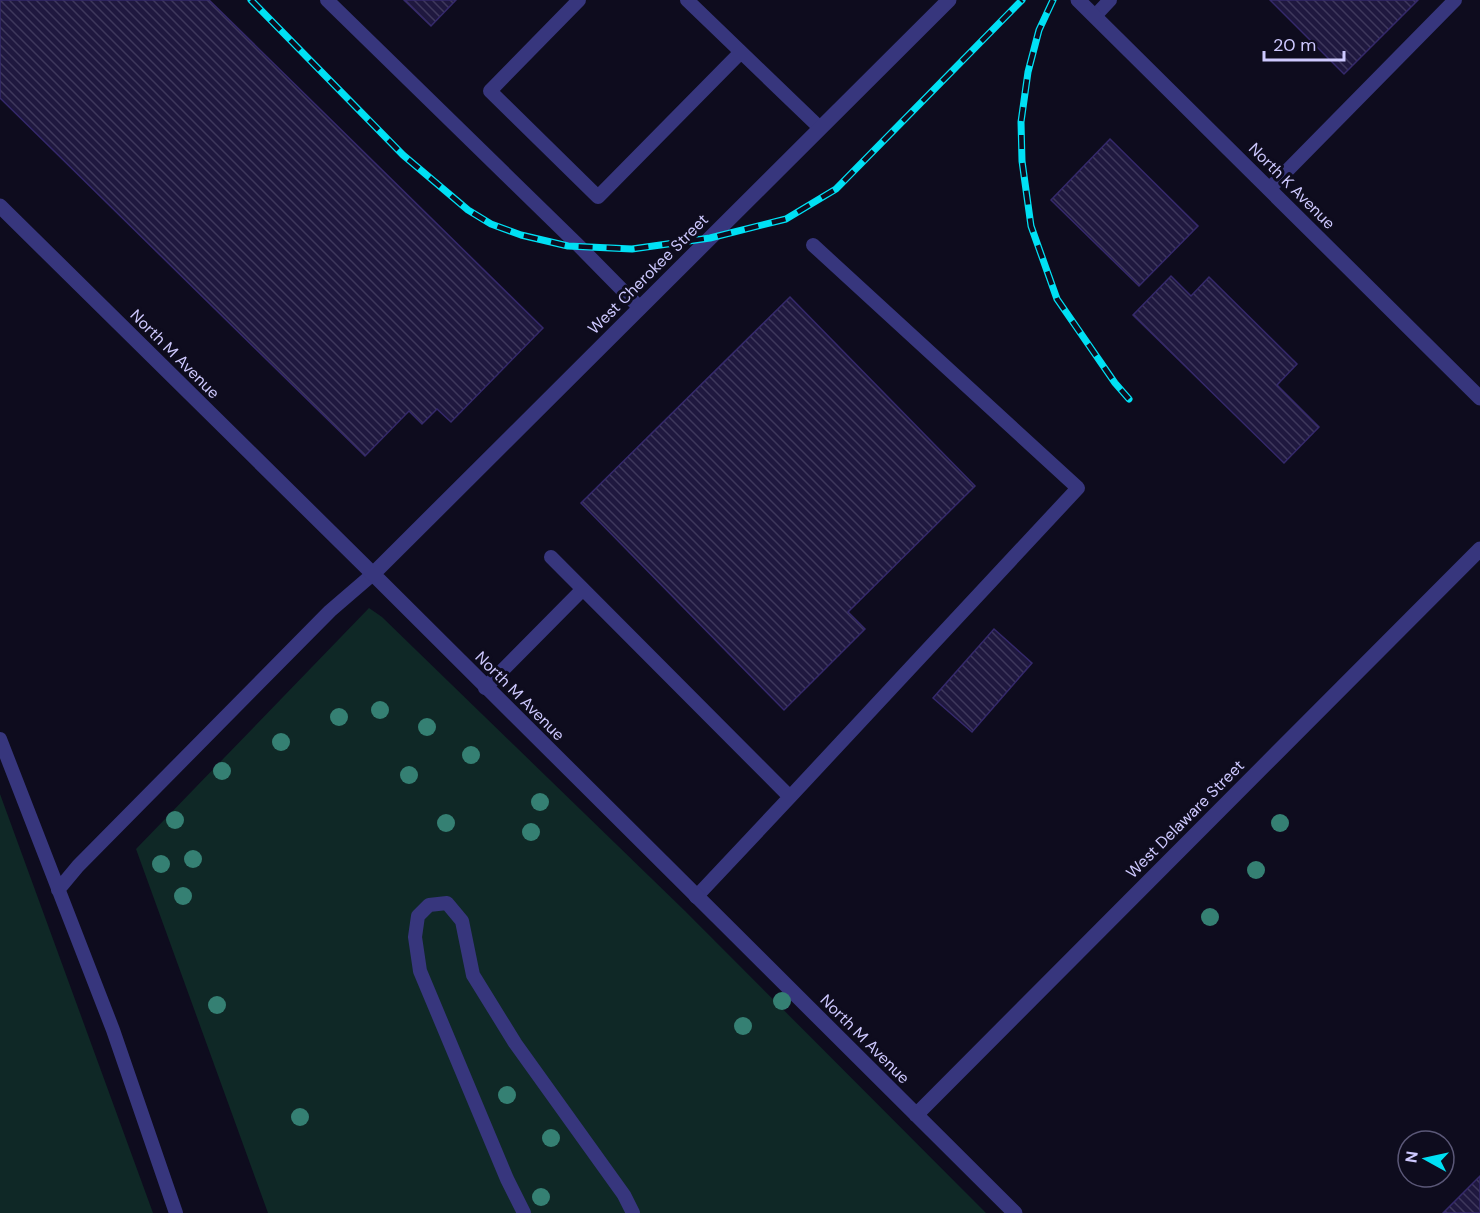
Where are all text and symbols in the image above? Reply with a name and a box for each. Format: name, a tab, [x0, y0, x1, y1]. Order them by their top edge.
scale bar	[1264, 24, 1344, 62]
text: 20 m	[1273, 33, 1316, 57]
street label: North K Avenue	[1244, 138, 1340, 234]
street label: West Cherokee Street	[583, 209, 713, 339]
street label: North M Avenue	[126, 305, 224, 403]
street label: North M Avenue	[471, 647, 569, 745]
street label: West Delaware Street	[1121, 755, 1249, 883]
street label: North M Avenue	[816, 990, 914, 1088]
north arrow	[1396, 1129, 1456, 1189]
text: N	[1400, 1150, 1423, 1164]

